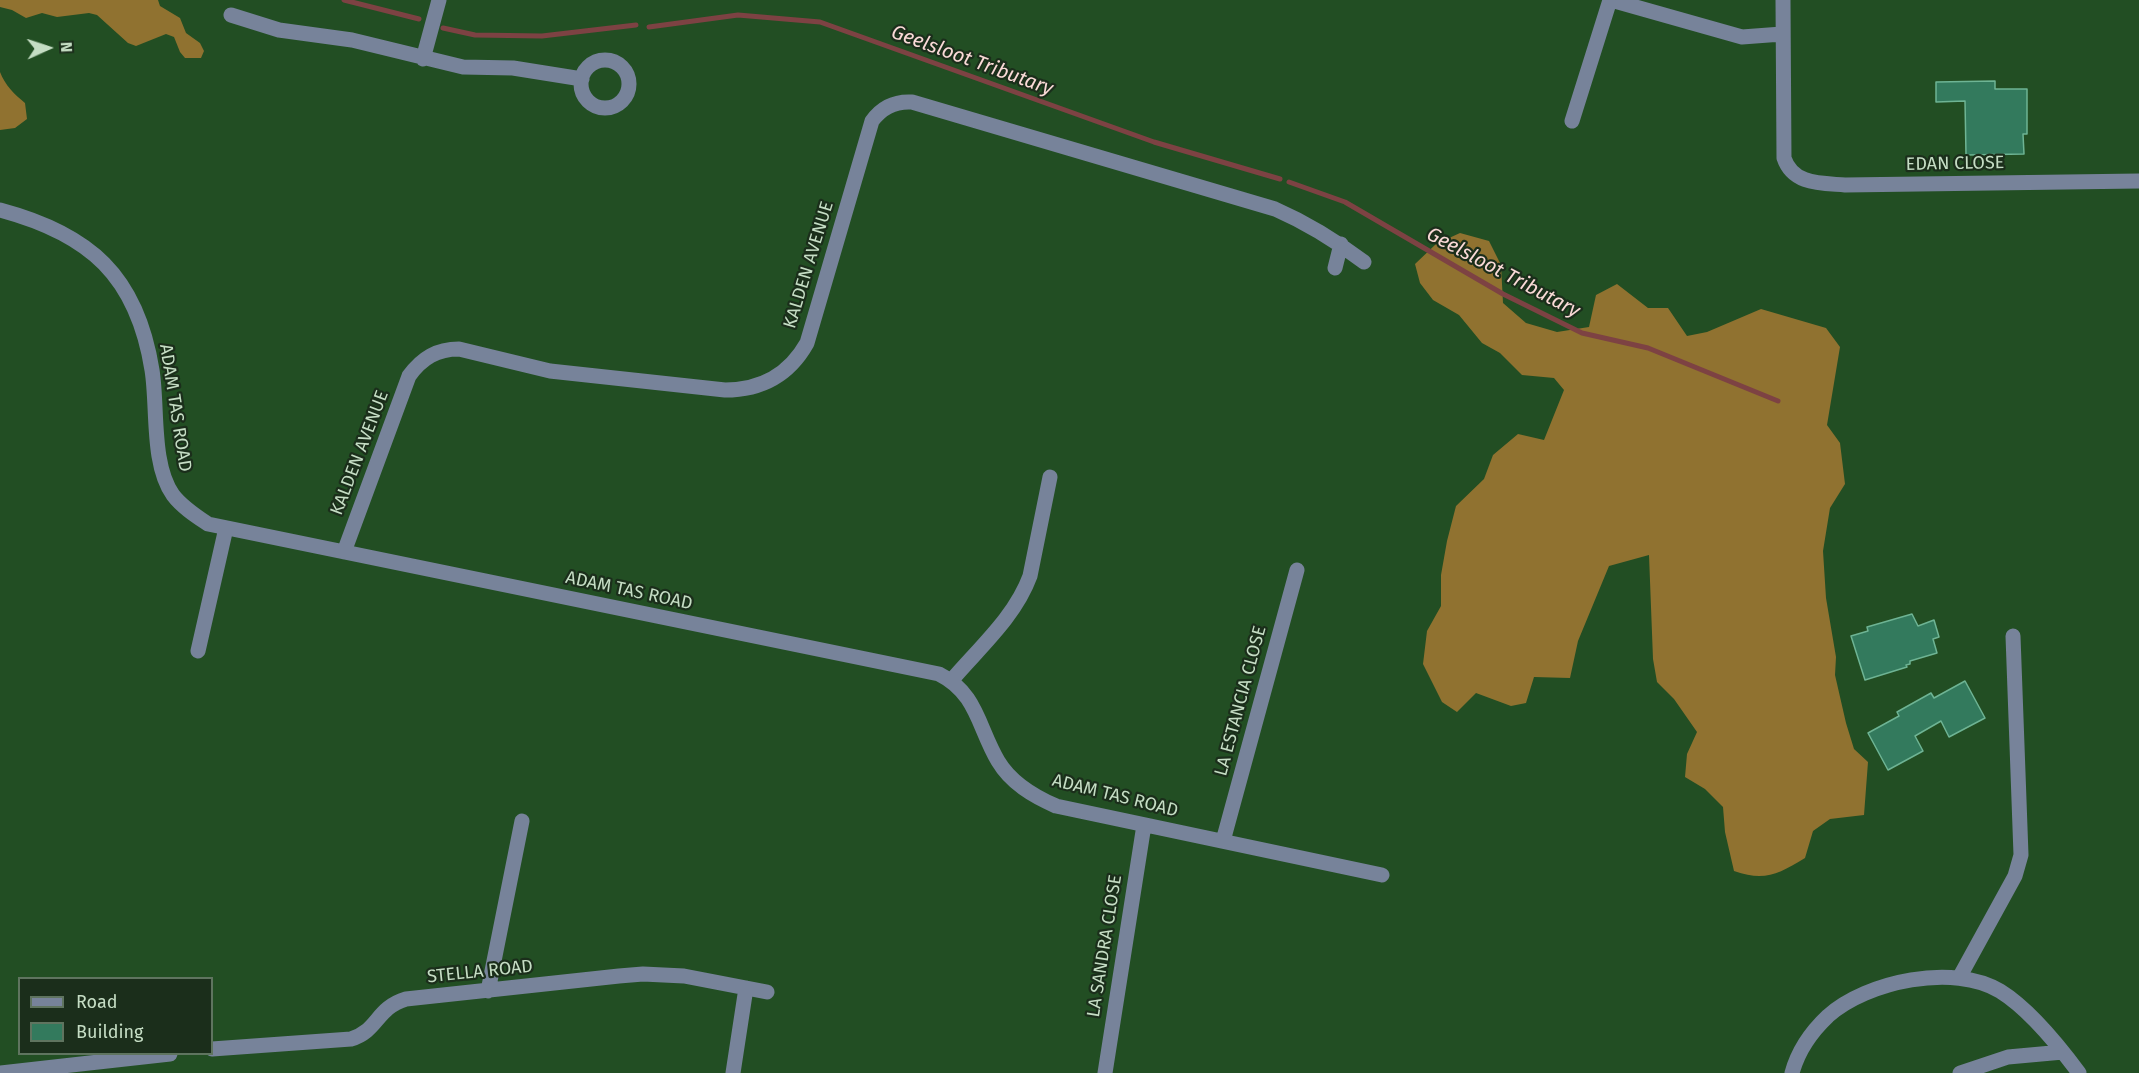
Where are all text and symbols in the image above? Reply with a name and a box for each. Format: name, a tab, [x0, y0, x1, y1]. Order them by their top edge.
north arrow	[18, 18, 78, 78]
water label: Geelsloot Tributary	[888, 21, 1056, 101]
text: N	[57, 41, 76, 53]
street label: EDAN CLOSE	[1906, 152, 2004, 176]
street label: KALDEN AVENUE	[779, 199, 839, 331]
water label: Geelsloot Tributary	[1422, 222, 1584, 324]
street label: ADAM TAS ROAD	[154, 343, 196, 473]
street label: KALDEN AVENUE	[326, 388, 394, 518]
street label: ADAM TAS ROAD	[564, 567, 694, 615]
street label: LA ESTANCIA CLOSE	[1211, 624, 1271, 778]
street label: ADAM TAS ROAD	[1050, 770, 1180, 822]
street label: LA SANDRA CLOSE	[1083, 873, 1127, 1019]
street label: STELLA ROAD	[426, 956, 534, 988]
legend	[18, 977, 213, 1055]
text: Road	[76, 991, 118, 1013]
text: Building	[76, 1021, 143, 1043]

